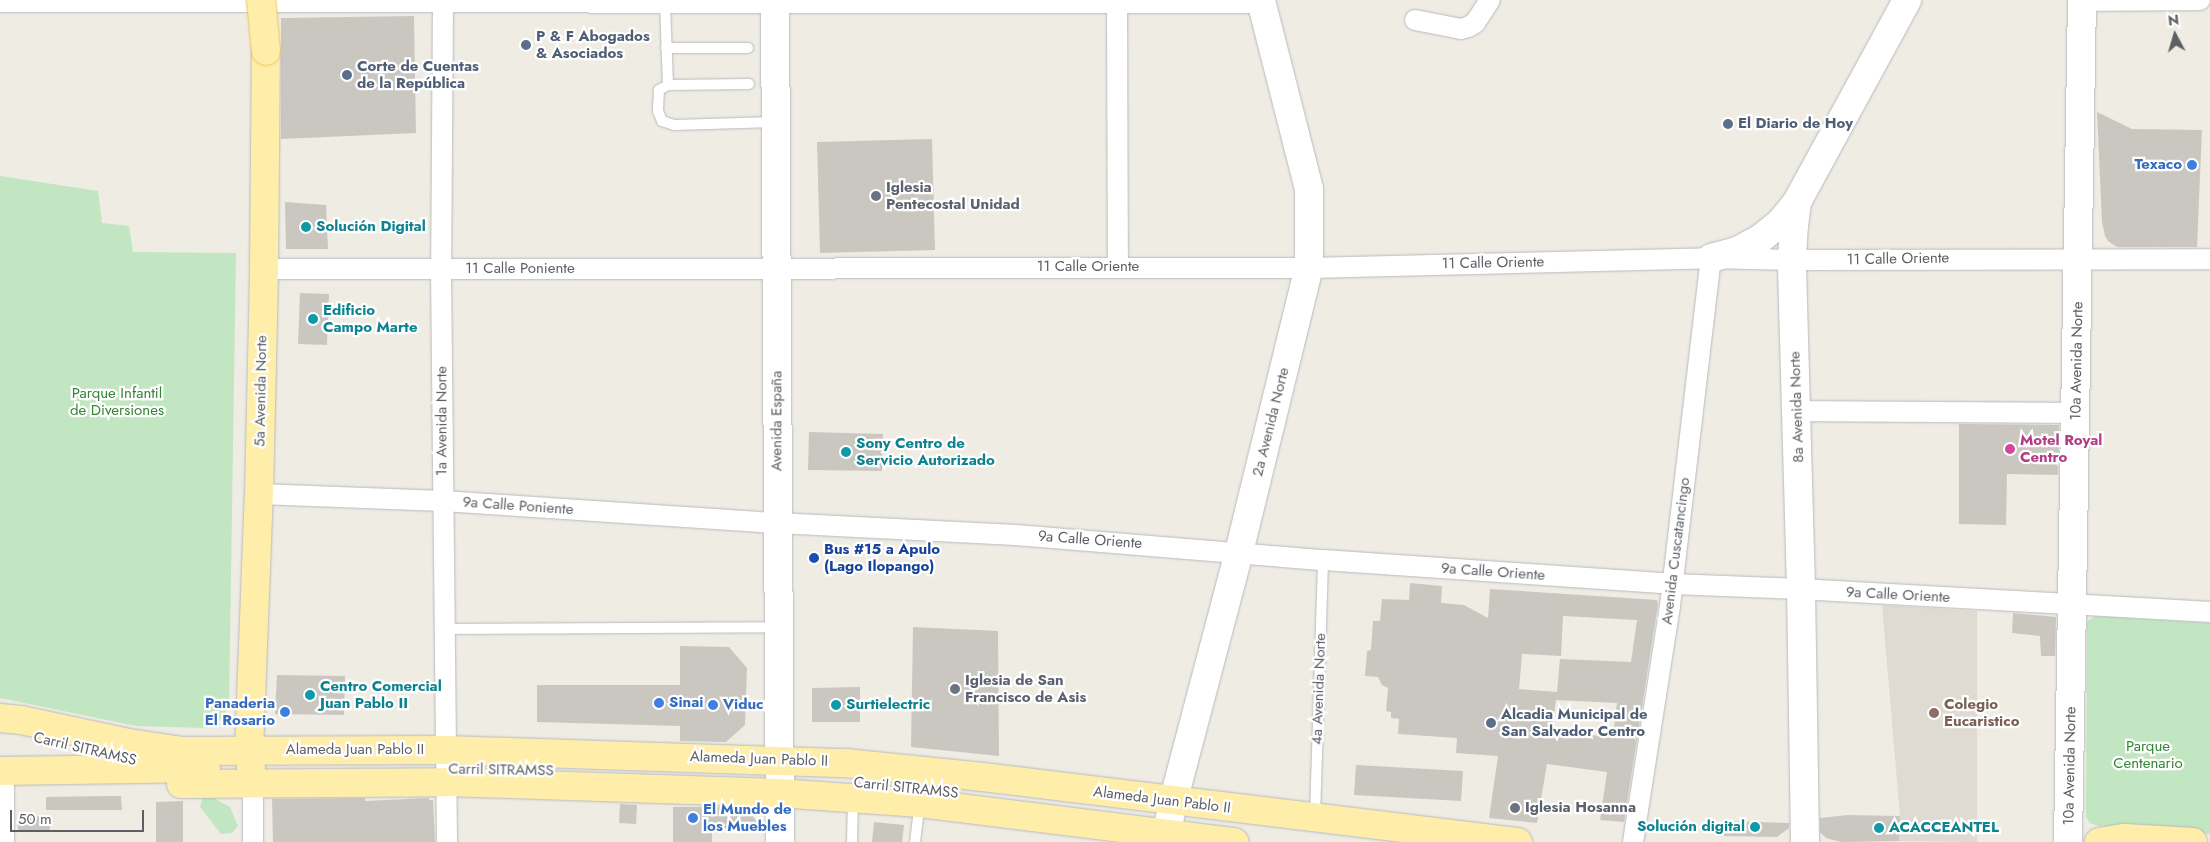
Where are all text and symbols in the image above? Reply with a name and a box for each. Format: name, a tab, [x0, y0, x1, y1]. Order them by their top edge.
north arrow	[2150, 10, 2200, 60]
text: N	[2167, 10, 2180, 31]
place label: P & F Abogados & Asociados	[536, 27, 650, 62]
marker: P & F Abogados & Asociados	[520, 39, 532, 51]
place label: Corte de Cuentas de la República	[357, 57, 479, 92]
marker: Corte de Cuentas de la República	[341, 69, 353, 81]
place label: El Diario de Hoy	[1738, 115, 1853, 133]
marker: El Diario de Hoy	[1722, 118, 1734, 130]
place label: Texaco	[2134, 156, 2182, 174]
marker: Texaco	[2186, 159, 2198, 171]
place label: Iglesia Pentecostal Unidad	[886, 178, 1020, 213]
marker: Iglesia Pentecostal Unidad	[870, 190, 882, 202]
place label: Solución Digital	[316, 218, 426, 236]
marker: Solución Digital	[300, 221, 312, 233]
street label: 11 Calle Oriente	[1847, 249, 1949, 269]
street label: 11 Calle Oriente	[1442, 253, 1544, 273]
street label: 11 Calle Oriente	[1037, 258, 1139, 276]
street label: 11 Calle Poniente	[465, 260, 575, 278]
place label: Edificio Campo Marte	[323, 301, 417, 336]
street label: 10a Avenida Norte	[2067, 301, 2087, 421]
marker: Edificio Campo Marte	[307, 313, 319, 325]
street label: 5a Avenida Norte	[251, 335, 271, 447]
street label: 8a Avenida Norte	[1786, 351, 1808, 463]
street label: 1a Avenida Norte	[433, 366, 451, 476]
street label: 2a Avenida Norte	[1249, 366, 1293, 478]
street label: Avenida España	[768, 371, 786, 471]
park label: Parque Infantil de Diversiones	[70, 384, 164, 419]
place label: Motel Royal Centro	[2020, 431, 2102, 466]
place label: Sony Centro de Servicio Autorizado	[856, 434, 995, 469]
marker: Motel Royal Centro	[2004, 443, 2016, 455]
marker: Sony Centro de Servicio Autorizado	[840, 446, 852, 458]
street label: Avenida Cuscatancingo	[1658, 476, 1694, 626]
street label: 9a Calle Poniente	[462, 493, 574, 519]
street label: 9a Calle Oriente	[1037, 527, 1143, 553]
place label: Bus #15 a Apulo (Lago Ilopango)	[824, 540, 940, 575]
marker: Bus #15 a Apulo (Lago Ilopango)	[808, 552, 820, 564]
street label: 9a Calle Oriente	[1440, 559, 1546, 585]
street label: 9a Calle Oriente	[1845, 583, 1951, 607]
street label: 4a Avenida Norte	[1308, 633, 1330, 745]
place label: Iglesia de San Francisco de Asis	[965, 671, 1086, 706]
place label: Centro Comercial Juan Pablo II	[320, 677, 442, 712]
marker: Iglesia de San Francisco de Asis	[949, 683, 961, 695]
marker: Centro Comercial Juan Pablo II	[304, 689, 316, 701]
place label: Panaderia El Rosario	[205, 694, 275, 729]
place label: Sinai	[669, 694, 703, 712]
place label: Colegio Eucaristico	[1944, 695, 2019, 730]
place label: Viduc	[723, 696, 763, 714]
place label: Surtielectric	[846, 696, 930, 714]
marker: Sinai	[653, 697, 665, 709]
marker: Viduc	[707, 699, 719, 711]
marker: Surtielectric	[830, 699, 842, 711]
place label: Alcadia Municipal de San Salvador Centro	[1501, 705, 1648, 740]
marker: Panaderia El Rosario	[279, 706, 291, 718]
street label: 10a Avenida Norte	[2060, 706, 2080, 826]
marker: Colegio Eucaristico	[1928, 707, 1940, 719]
marker: Alcadia Municipal de San Salvador Centro	[1485, 717, 1497, 729]
street label: Carril SITRAMSS	[32, 728, 138, 770]
park label: Parque Centenario	[2113, 737, 2183, 772]
street label: Alameda Juan Pablo II	[286, 741, 424, 759]
street label: Alameda Juan Pablo II	[690, 748, 828, 770]
street label: Carril SITRAMSS	[448, 760, 554, 780]
street label: Carril SITRAMSS	[853, 774, 959, 802]
street label: Alameda Juan Pablo II	[1092, 783, 1232, 817]
place label: Iglesia Hosanna	[1525, 799, 1636, 817]
scale bar	[12, 800, 146, 832]
place label: El Mundo de los Muebles	[703, 800, 792, 835]
marker: Iglesia Hosanna	[1509, 802, 1521, 814]
text: 50 m	[18, 808, 52, 830]
marker: El Mundo de los Muebles	[687, 812, 699, 824]
place label: Solución digital	[1637, 818, 1745, 836]
place label: ACACCEANTEL	[1889, 819, 1999, 837]
marker: Solución digital	[1749, 821, 1761, 833]
marker: ACACCEANTEL	[1873, 822, 1885, 834]

